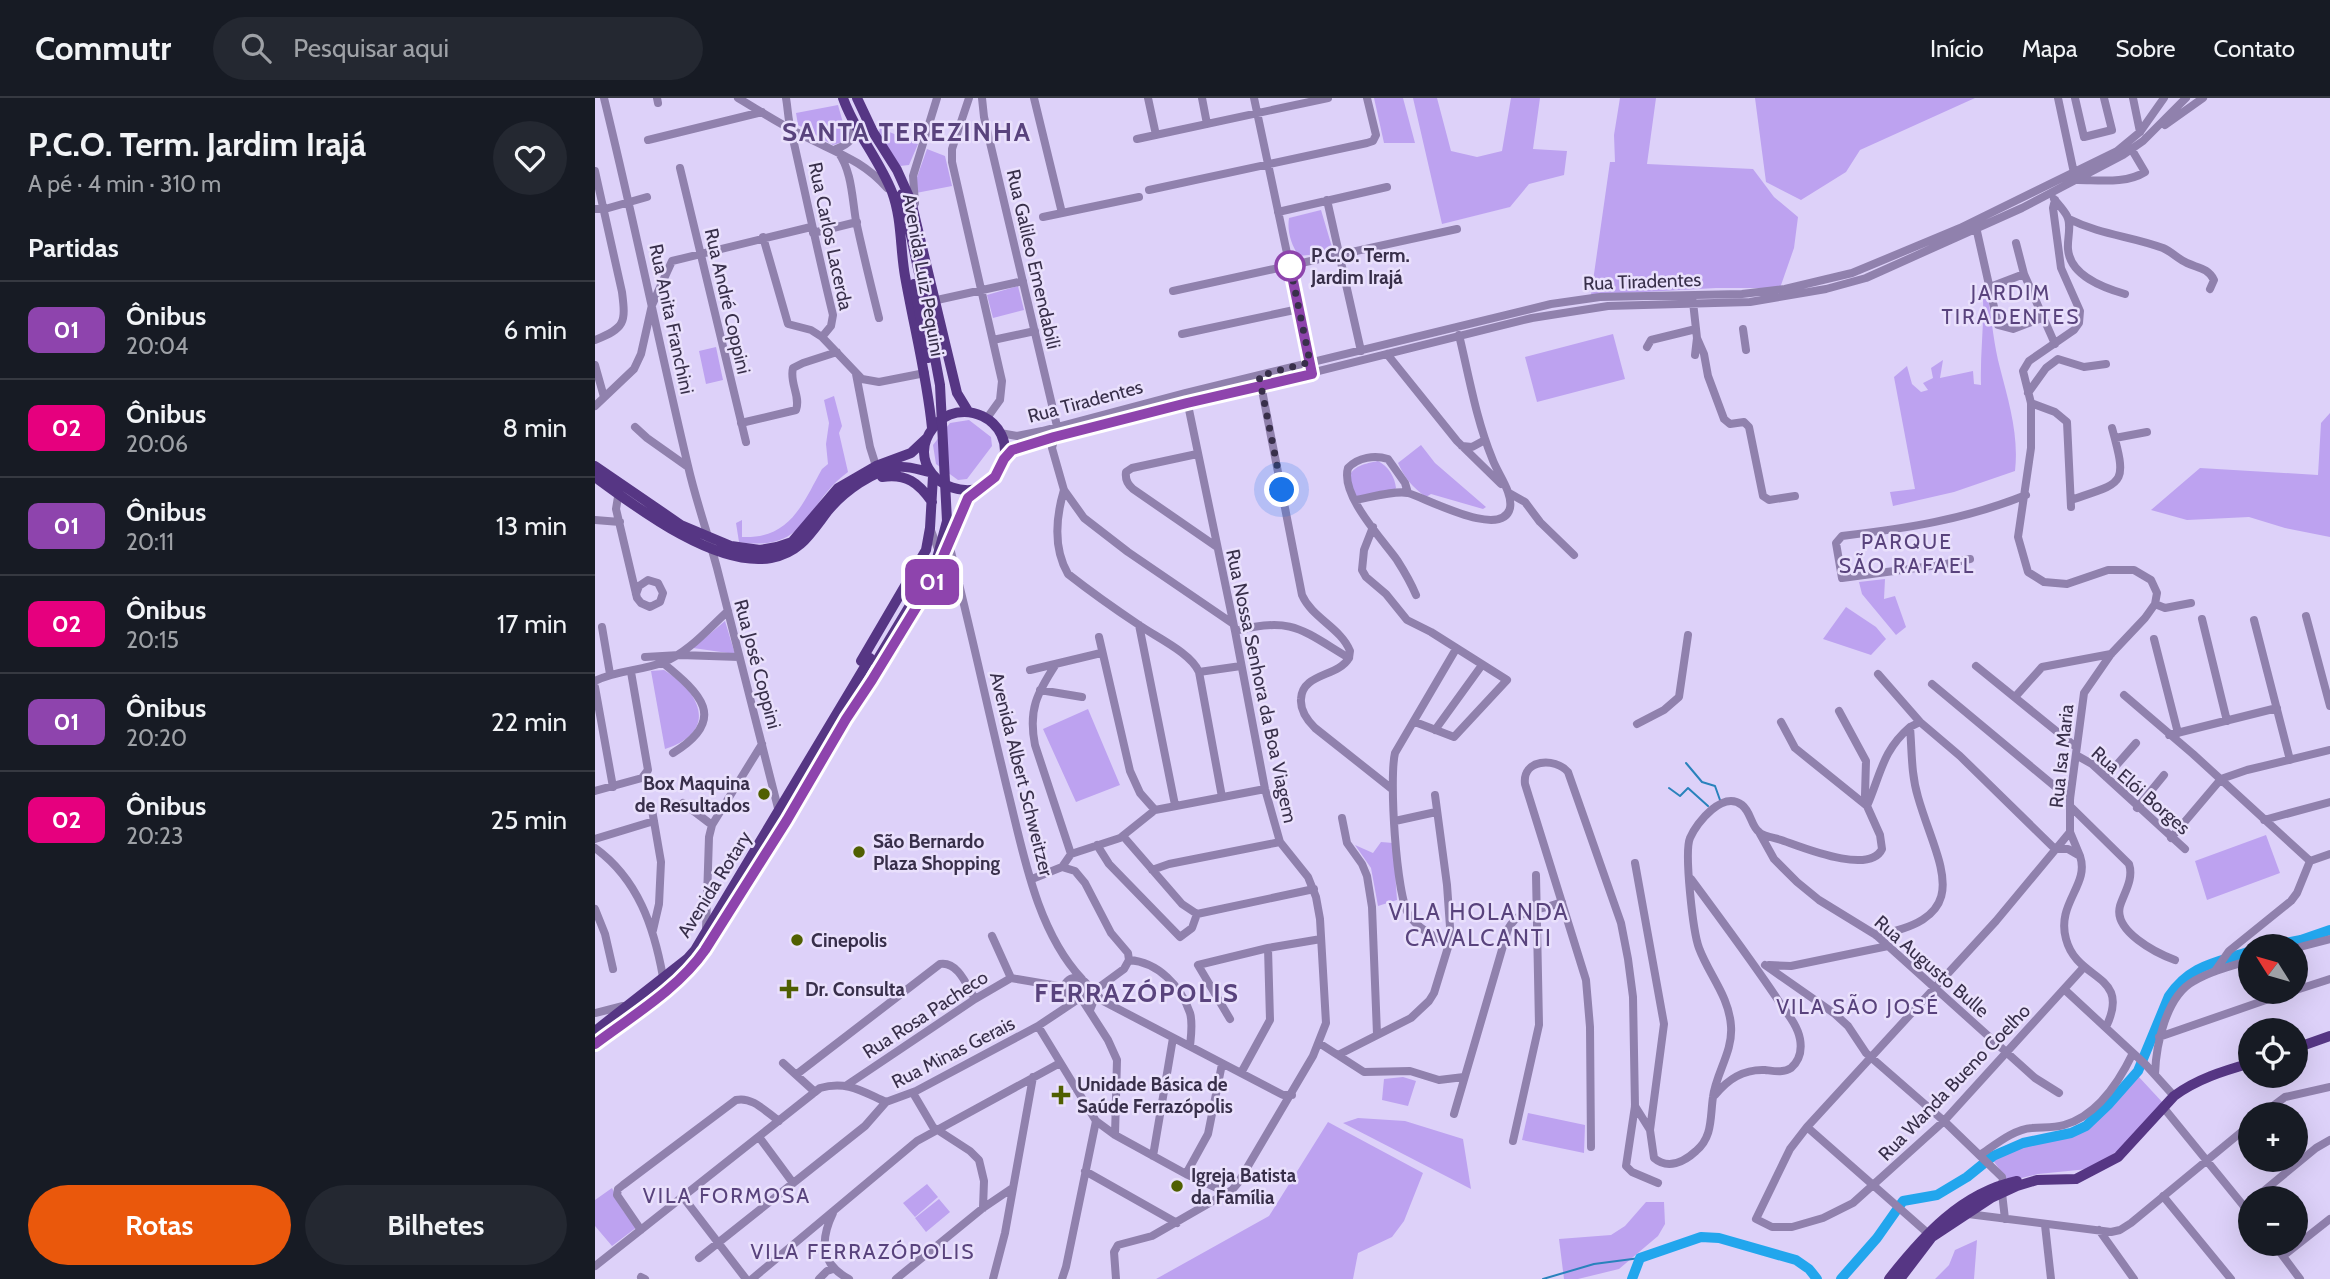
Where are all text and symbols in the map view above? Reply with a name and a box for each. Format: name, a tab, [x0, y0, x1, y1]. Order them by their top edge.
search box	[213, 17, 703, 80]
text: Commutr	[35, 28, 171, 68]
icon: search	[237, 29, 275, 67]
text: Pesquisar aqui	[293, 32, 449, 64]
text: Início	[1930, 34, 1984, 63]
text: Mapa	[2022, 34, 2077, 63]
text: Sobre	[2115, 34, 2176, 63]
text: Contato	[2214, 34, 2295, 63]
district label: SANTA TEREZINHA	[782, 116, 1032, 148]
button: heart	[493, 121, 567, 195]
text: P.C.O. Term. Jardim Irajá	[28, 124, 366, 164]
street label: Rua Carlos Lacerda	[804, 160, 857, 312]
street label: Rua Galileo Emendabili	[1002, 167, 1065, 351]
text: A pé · 4 min · 310 m	[28, 170, 221, 198]
street label: Avenida Luiz Pequini	[898, 192, 949, 358]
street label: Rua André Coppini	[700, 226, 755, 376]
text: Partidas	[28, 232, 119, 264]
street label: Rua Anita Franchini	[644, 242, 699, 396]
place label: P.C.O. Term. Jardim Irajá	[1310, 244, 1410, 289]
marker: P.C.O. Term. Jardim Irajá	[1275, 251, 1305, 281]
street label: Rua Tiradentes	[1583, 268, 1702, 295]
district label: JARDIM TIRADENTES	[1942, 280, 2080, 329]
text: Ônibus	[126, 300, 206, 332]
text: 6 min	[504, 314, 567, 346]
text: 01	[54, 315, 79, 344]
text: 20:04	[126, 332, 188, 360]
street label: Rua Tiradentes	[1025, 375, 1145, 428]
text: Ônibus	[126, 398, 206, 430]
text: 8 min	[503, 412, 567, 444]
text: 02	[52, 413, 81, 442]
text: 20:06	[126, 430, 188, 458]
your location	[1264, 472, 1299, 507]
text: Ônibus	[126, 496, 206, 528]
text: 13 min	[496, 510, 567, 542]
text: 01	[54, 511, 79, 540]
text: 20:11	[126, 528, 174, 556]
district label: PARQUE SÃO RAFAEL	[1839, 529, 1975, 578]
street label: Rua Nossa Senhora da Boa Viagem	[1221, 547, 1302, 825]
line badge: 01	[901, 559, 963, 605]
text: 01	[919, 567, 945, 596]
text: Ônibus	[126, 594, 206, 626]
street label: Rua José Coppini	[729, 597, 786, 731]
text: 17 min	[497, 608, 567, 640]
text: 02	[52, 609, 81, 638]
text: 20:15	[126, 626, 179, 654]
street label: Avenida Albert Schweitzer	[985, 670, 1058, 879]
text: Ônibus	[126, 692, 206, 724]
street label: Rua Isa Maria	[2045, 703, 2078, 809]
text: 22 min	[491, 706, 567, 738]
text: 01	[54, 707, 79, 736]
text: 20:20	[126, 724, 187, 752]
street label: Rua Elói Borges	[2087, 741, 2195, 839]
place label: Box Maquina de Resultados	[635, 772, 751, 817]
marker: Box Maquina de Resultados	[756, 786, 772, 802]
text: Ônibus	[126, 790, 206, 822]
text: 25 min	[491, 804, 567, 836]
text: 02	[52, 805, 81, 834]
text: 20:23	[126, 822, 183, 850]
street label: Avenida Rotary	[673, 826, 756, 942]
place label: São Bernardo Plaza Shopping	[873, 830, 1000, 875]
marker: São Bernardo Plaza Shopping	[851, 844, 867, 860]
district label: VILA HOLANDA CAVALCANTI	[1388, 898, 1570, 952]
street label: Rua Augusto Bulle	[1870, 910, 1994, 1023]
place label: Cinepolis	[811, 929, 887, 952]
marker: Cinepolis	[789, 932, 805, 948]
north arrow	[2238, 934, 2308, 1004]
map controls	[2238, 934, 2308, 1256]
street label: Rua Rosa Pacheco	[858, 965, 992, 1063]
district label: FERRAZÓPOLIS	[1034, 977, 1240, 1009]
place label: Dr. Consulta	[805, 978, 905, 1001]
marker: Dr. Consulta	[779, 979, 799, 999]
district label: VILA SÃO JOSÉ	[1776, 993, 1940, 1019]
street label: Rua Wanda Bueno Coelho	[1874, 999, 2035, 1165]
street label: Rua Minas Gerais	[888, 1011, 1019, 1093]
button: locate	[2238, 1018, 2308, 1088]
place label: Unidade Básica de Saúde Ferrazópolis	[1077, 1073, 1233, 1118]
marker: Unidade Básica de Saúde Ferrazópolis	[1051, 1085, 1071, 1105]
button: +	[2238, 1102, 2308, 1172]
place label: Igreja Batista da Família	[1191, 1164, 1297, 1209]
marker: Igreja Batista da Família	[1169, 1178, 1185, 1194]
district label: VILA FORMOSA	[643, 1183, 811, 1208]
button: Rotas	[28, 1185, 291, 1265]
button: Bilhetes	[305, 1185, 567, 1265]
button: −	[2238, 1186, 2308, 1256]
district label: VILA FERRAZÓPOLIS	[751, 1239, 975, 1264]

